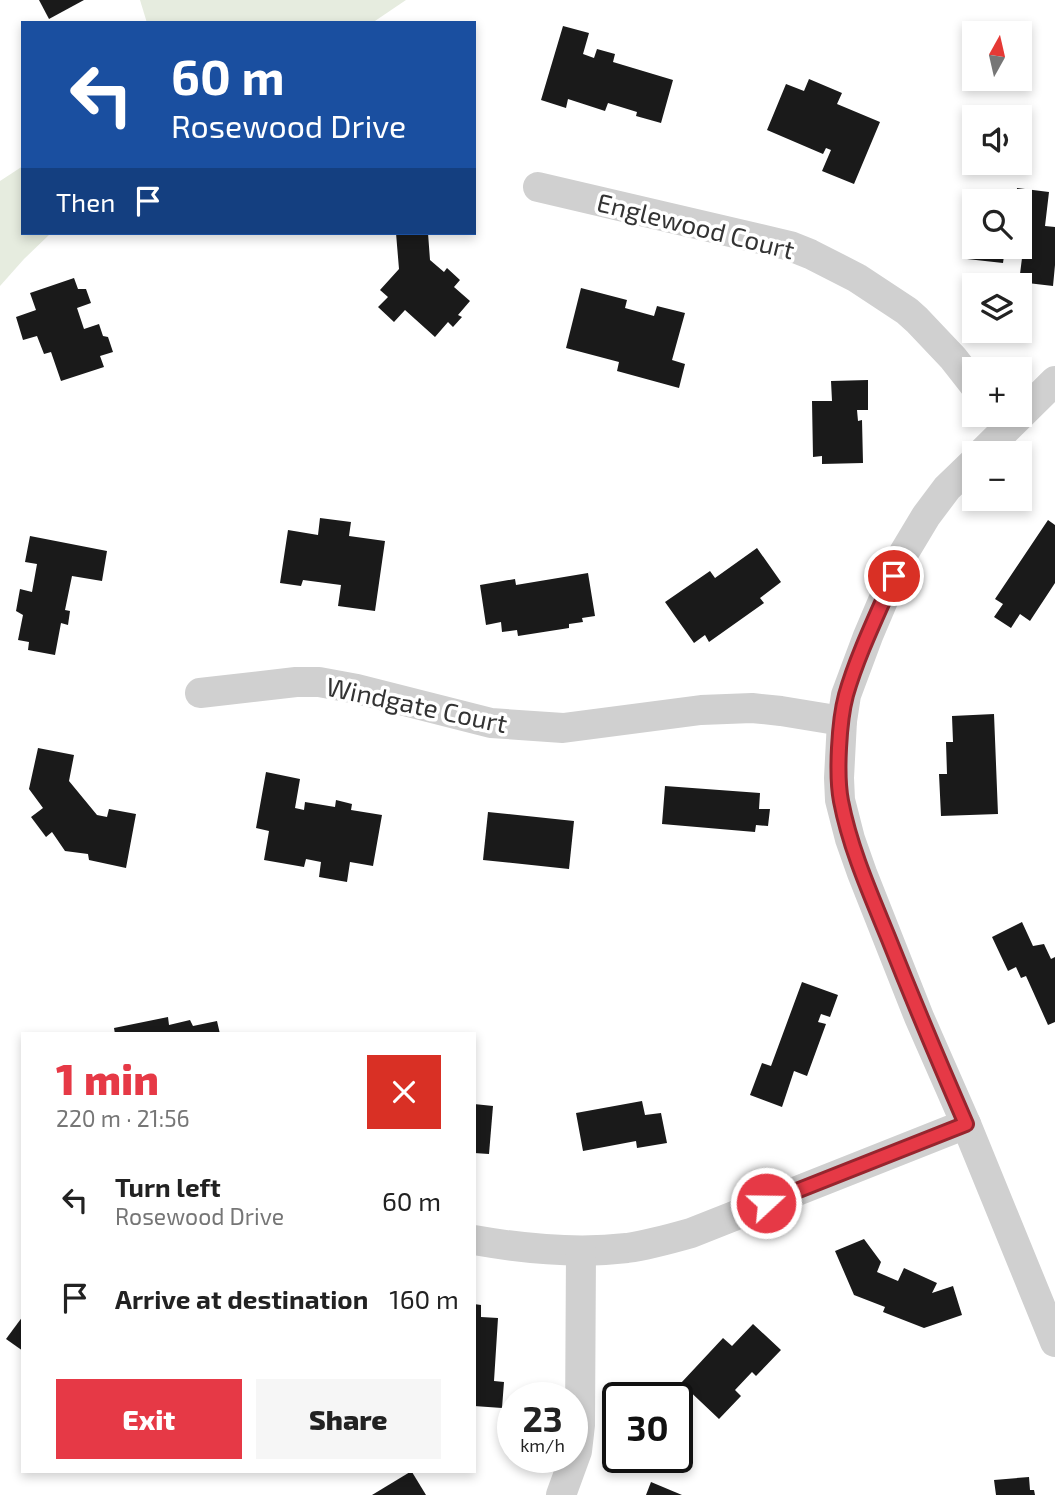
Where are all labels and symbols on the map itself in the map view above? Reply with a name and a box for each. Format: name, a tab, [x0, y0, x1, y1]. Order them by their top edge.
north arrow	[962, 21, 1032, 91]
street label: Englewood Court	[594, 186, 798, 265]
pin	[864, 546, 924, 606]
street label: Windgate Court	[324, 670, 510, 738]
position arrow	[729, 1166, 803, 1240]
speed limit sign: 30	[602, 1382, 693, 1473]

